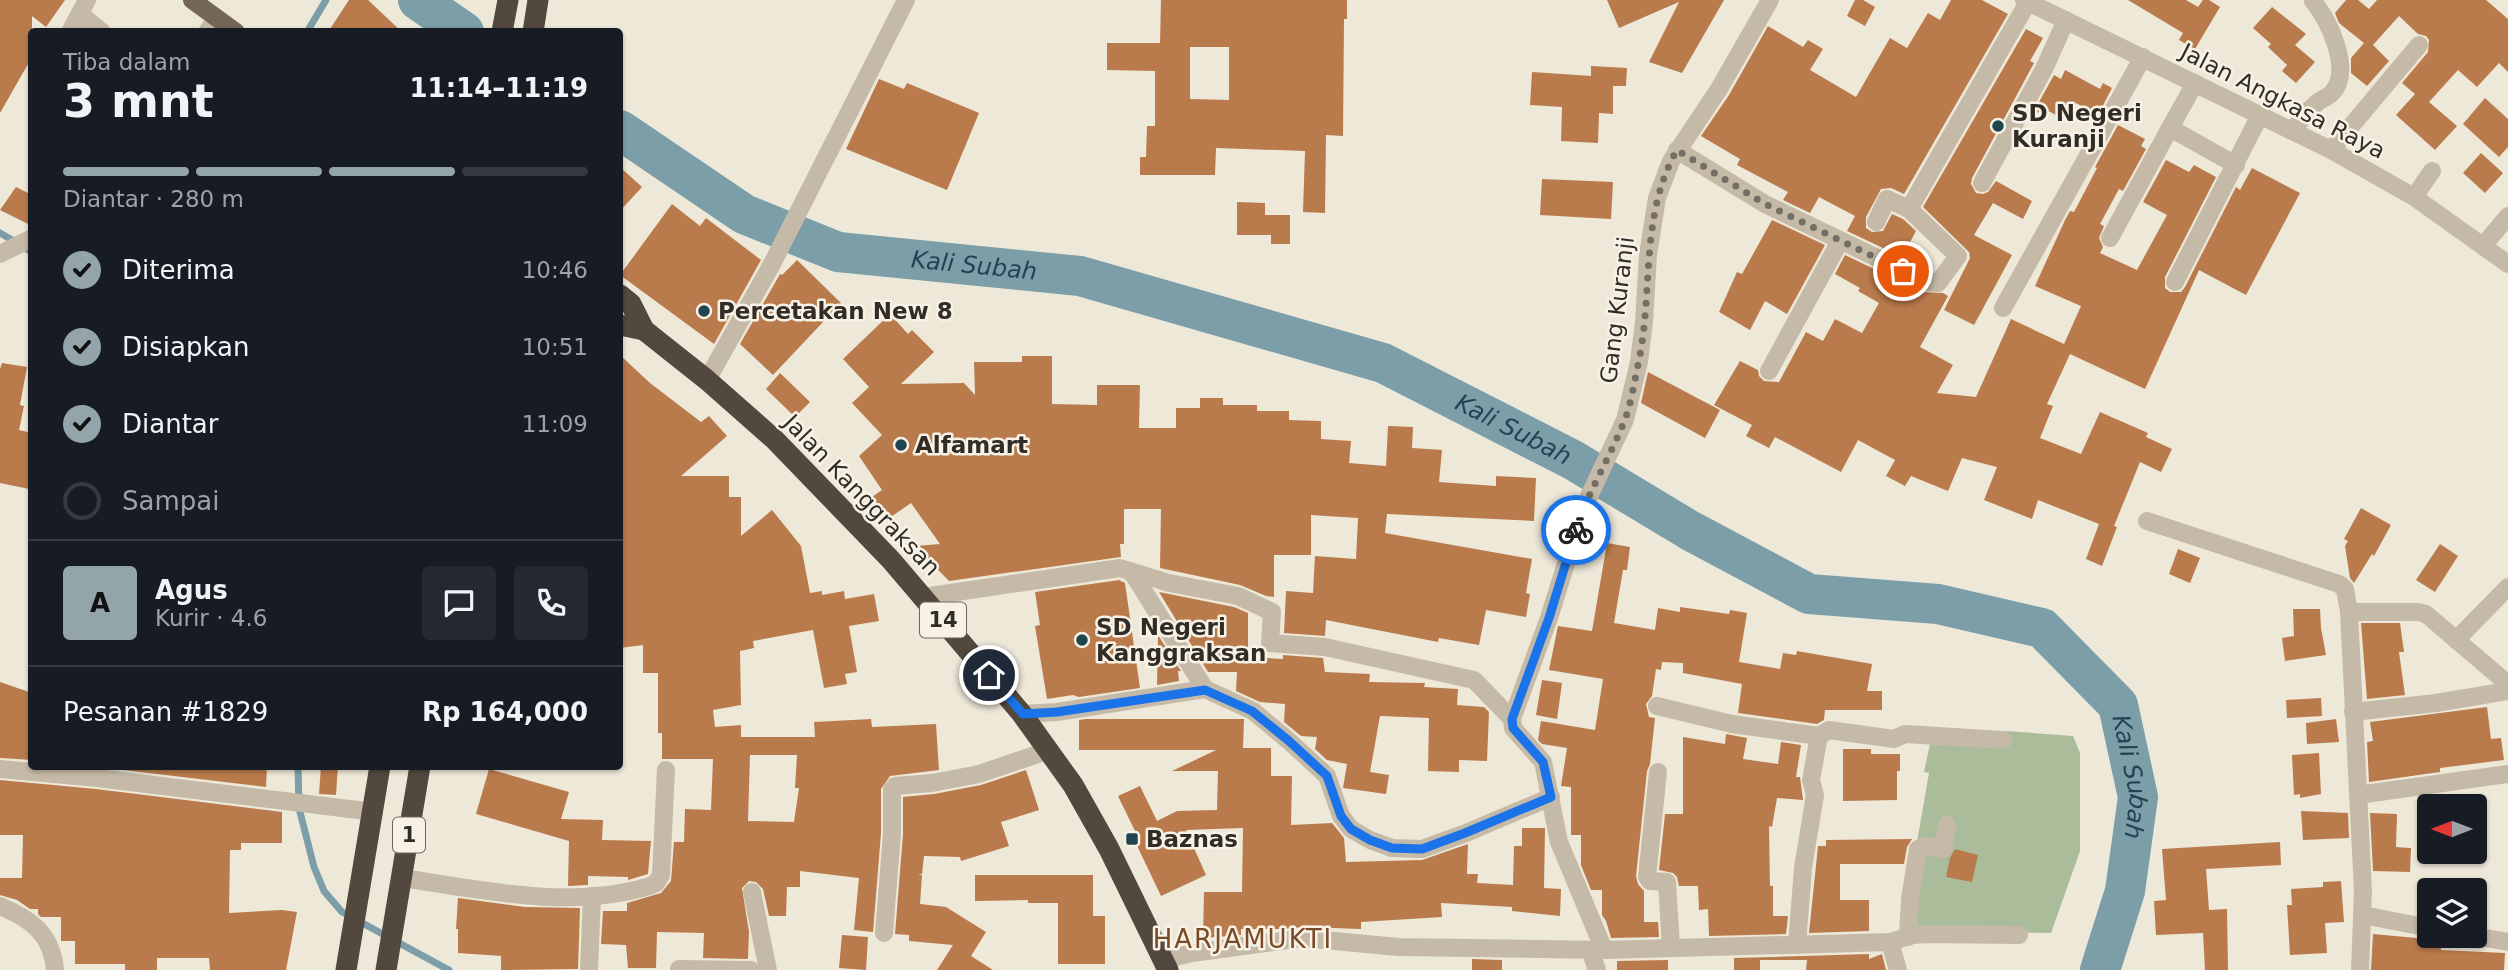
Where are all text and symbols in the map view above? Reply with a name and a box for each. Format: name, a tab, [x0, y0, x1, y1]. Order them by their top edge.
street label: Jalan Angkasa Raya	[2175, 37, 2390, 164]
text: Tiba dalam	[63, 49, 190, 75]
text: 11:14–11:19	[409, 73, 588, 103]
text: 3 mnt	[63, 74, 214, 128]
place label: SD Negeri Kuranji	[2012, 100, 2142, 152]
marker: SD Negeri Kuranji	[1990, 118, 2006, 134]
text: Diantar · 280 m	[63, 186, 244, 212]
street label: Gang Kuranji	[1595, 235, 1639, 385]
pin	[1873, 241, 1933, 301]
water label: Kali Subah	[910, 245, 1038, 286]
icon: check	[63, 251, 101, 289]
icon: bag	[1884, 252, 1922, 290]
text: Diterima	[122, 255, 235, 285]
text: 10:46	[522, 257, 588, 283]
place label: Percetakan New 8	[718, 298, 953, 324]
marker: Percetakan New 8	[696, 303, 712, 319]
icon: check	[63, 328, 101, 366]
text: Disiapkan	[122, 332, 249, 362]
text: 10:51	[522, 334, 588, 360]
water label: Kali Subah	[1451, 388, 1576, 471]
icon: check	[63, 405, 101, 443]
street label: Jalan Kanggraksan	[777, 408, 945, 581]
text: Diantar	[122, 409, 218, 439]
text: 11:09	[522, 411, 588, 437]
place label: Alfamart	[915, 432, 1028, 458]
marker: Alfamart	[893, 437, 909, 453]
text: Sampai	[122, 486, 219, 516]
courier	[1541, 495, 1611, 565]
icon: bike	[1557, 511, 1595, 549]
button: chat	[422, 566, 496, 640]
button: phone	[514, 566, 588, 640]
text: Agus	[155, 575, 228, 605]
text: A	[90, 588, 110, 618]
road number: 14	[920, 602, 966, 638]
text: Kurir · 4.6	[155, 605, 267, 631]
place label: SD Negeri Kanggraksan	[1096, 614, 1266, 666]
marker: SD Negeri Kanggraksan	[1074, 632, 1090, 648]
pin	[959, 645, 1019, 705]
icon: home	[970, 656, 1008, 694]
text: Pesanan #1829	[63, 697, 268, 727]
text: Rp 164,000	[422, 697, 588, 727]
water label: Kali Subah	[2106, 712, 2152, 841]
north arrow	[2417, 794, 2487, 864]
map controls	[2417, 794, 2487, 948]
road number: 1	[393, 818, 425, 852]
place label: Baznas	[1146, 826, 1238, 852]
marker: Baznas	[1124, 831, 1140, 847]
button: layers	[2417, 878, 2487, 948]
district label: HARJAMUKTI	[1153, 924, 1333, 954]

